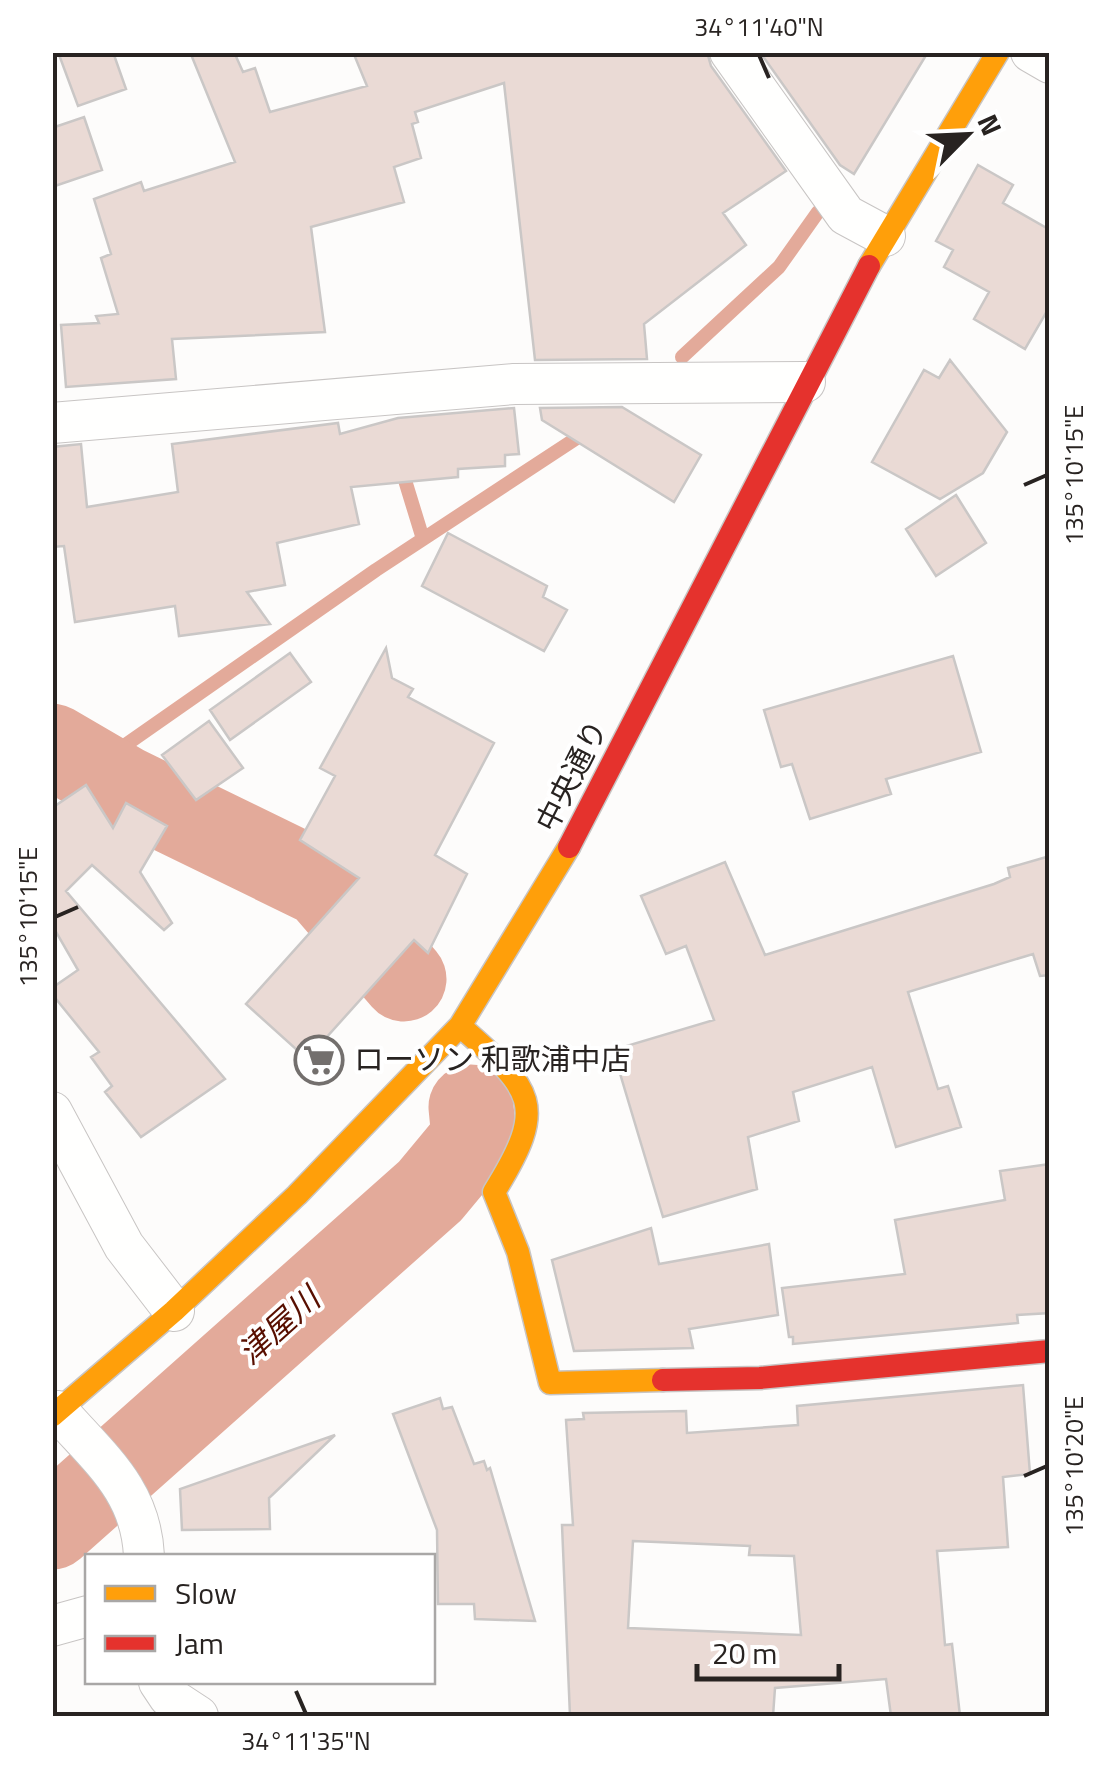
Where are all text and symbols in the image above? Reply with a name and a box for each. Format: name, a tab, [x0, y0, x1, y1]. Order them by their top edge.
text: 34°11'40"N	[694, 8, 824, 46]
north arrow	[917, 85, 1017, 185]
text: N	[967, 107, 1014, 142]
text: 135°10'15"E	[1055, 405, 1093, 545]
street label: 中央通り	[523, 712, 619, 839]
text: 135°10'15"E	[9, 847, 47, 987]
supermarket icon: ローソン 和歌浦中店	[293, 1034, 345, 1086]
place label: ローソン 和歌浦中店	[354, 1036, 631, 1082]
water label: 津屋川	[227, 1273, 332, 1375]
text: 135°10'20"E	[1055, 1396, 1093, 1536]
legend	[85, 1554, 435, 1684]
text: Slow	[175, 1570, 237, 1616]
scale bar	[697, 1619, 840, 1681]
text: Jam	[175, 1620, 224, 1666]
text: 20 m	[712, 1630, 777, 1676]
text: 34°11'35"N	[241, 1722, 371, 1760]

